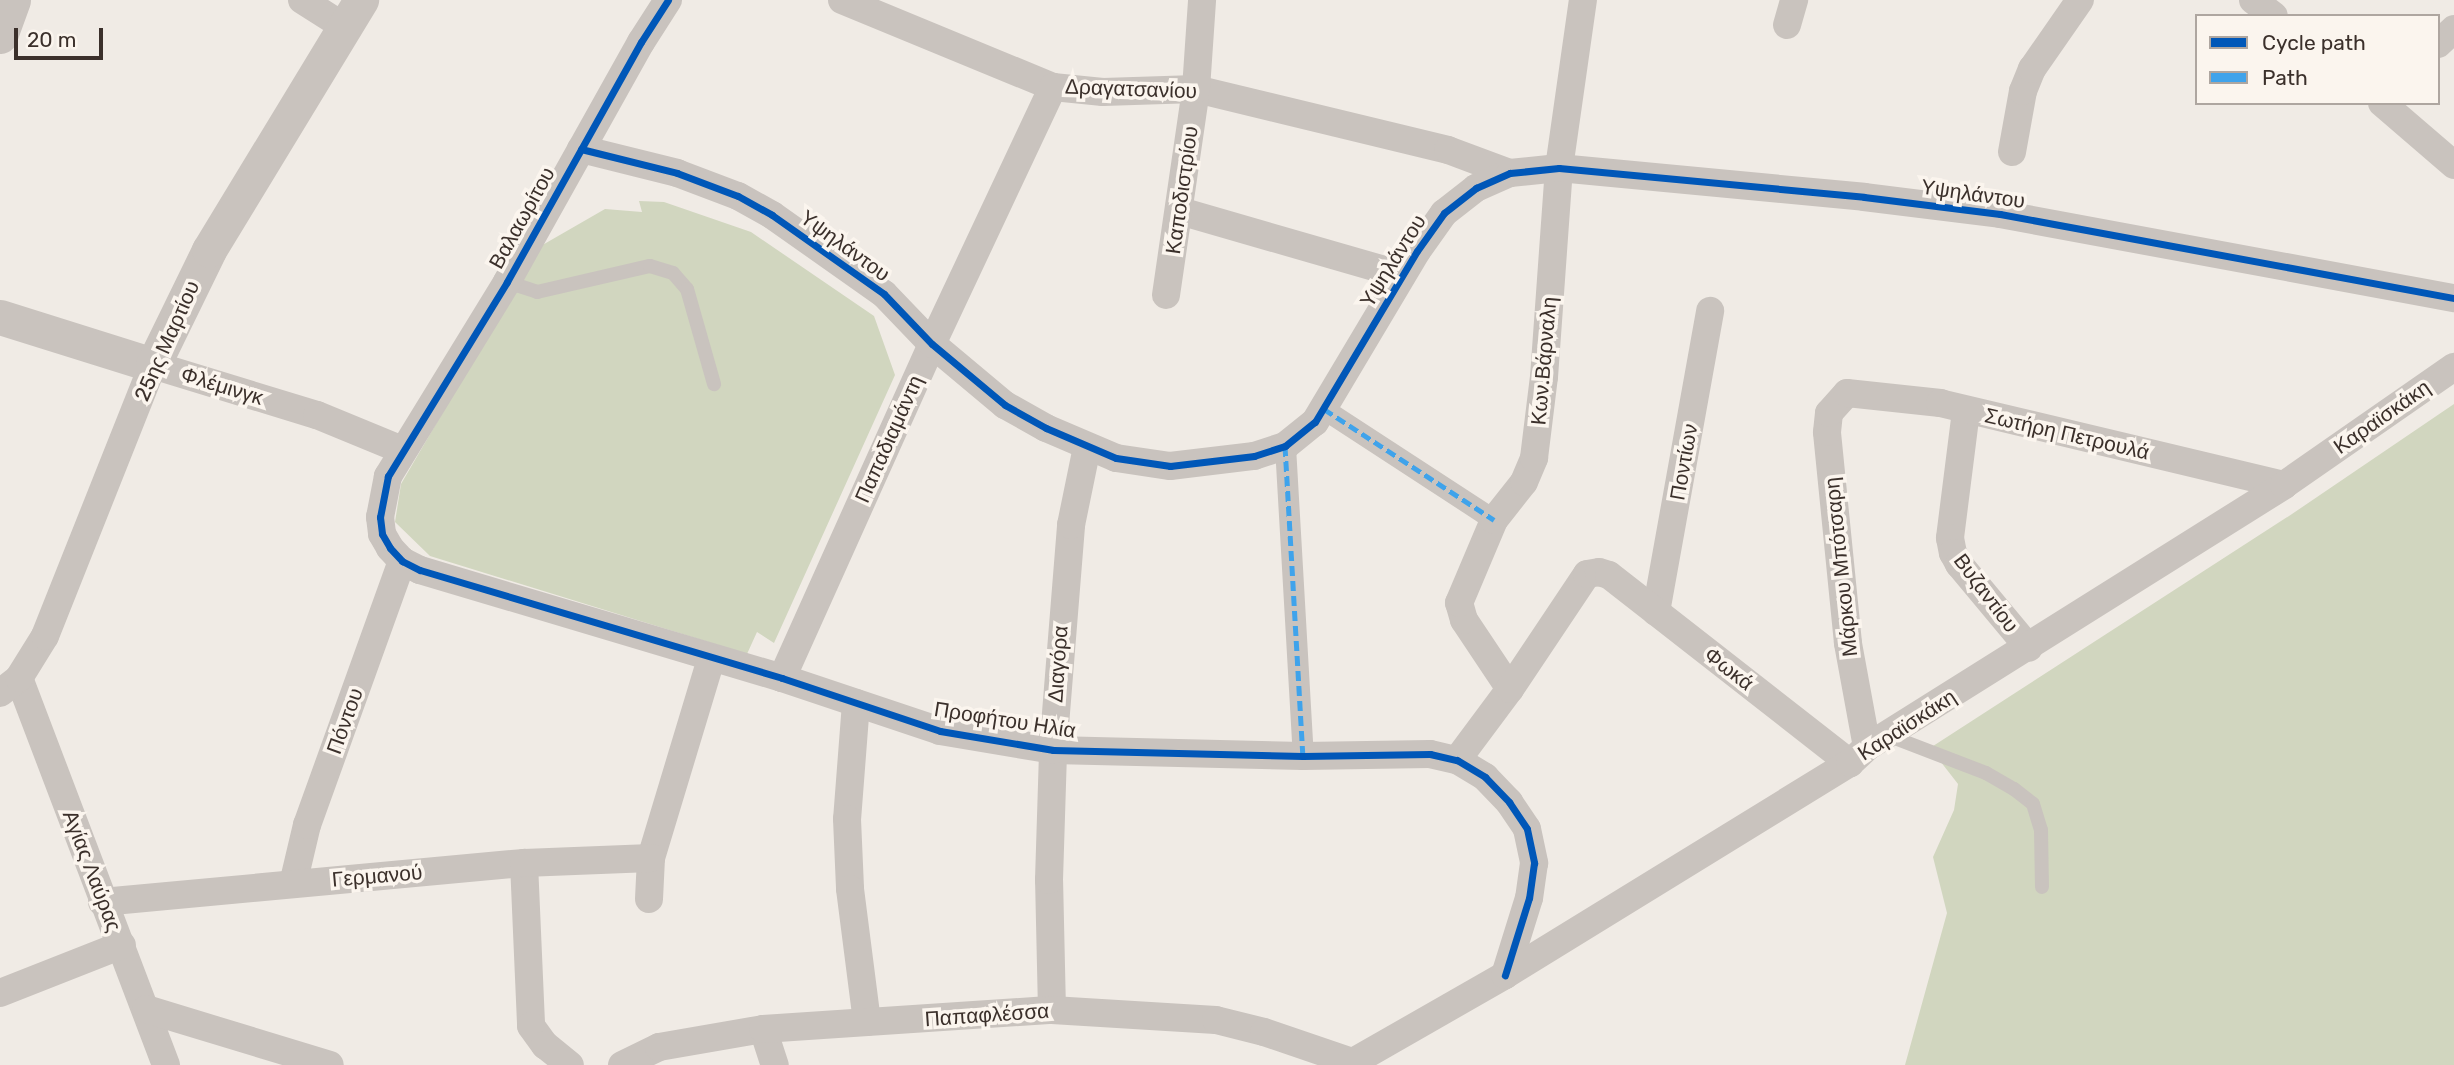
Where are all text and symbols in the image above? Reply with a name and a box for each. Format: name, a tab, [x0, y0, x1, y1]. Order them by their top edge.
scale bar	[18, 14, 107, 58]
legend	[2195, 14, 2440, 105]
text: 20 m	[27, 27, 76, 52]
text: Cycle path	[2262, 30, 2366, 55]
text: Path	[2262, 65, 2308, 90]
street label: Δραγατσανίου	[1065, 74, 1197, 104]
street label: Καποδιστρίου	[1161, 124, 1203, 256]
street label: Βαλαωρίτου	[484, 163, 560, 273]
street label: Υψηλάντου	[1919, 174, 2027, 214]
street label: Υψηλάντου	[795, 205, 895, 287]
street label: Υψηλάντου	[1355, 210, 1431, 312]
street label: 25ης Μαρτίου	[129, 277, 205, 405]
street label: Κων.Βάρναλη	[1526, 296, 1562, 426]
street label: Φλέμινγκ	[178, 362, 266, 410]
street label: Παπαδιαμάντη	[850, 371, 928, 507]
street label: Καραϊσκάκη	[2329, 375, 2435, 459]
street label: Σωτήρη Πετρουλά	[1982, 403, 2152, 465]
street label: Ποντίων	[1665, 422, 1703, 502]
street label: Μάρκου Μπότσαρη	[1819, 476, 1863, 658]
street label: Βυζαντίου	[1948, 549, 2024, 637]
street label: Διαγόρα	[1043, 625, 1073, 703]
street label: Φωκά	[1699, 642, 1759, 696]
street label: Καραϊσκάκη	[1853, 684, 1961, 766]
street label: Πόντου	[321, 685, 369, 757]
street label: Προφήτου Ηλία	[932, 696, 1078, 744]
street label: Αγίας Λαύρας	[57, 807, 127, 935]
street label: Γερμανού	[331, 859, 423, 893]
street label: Παπαφλέσσα	[924, 998, 1050, 1032]

